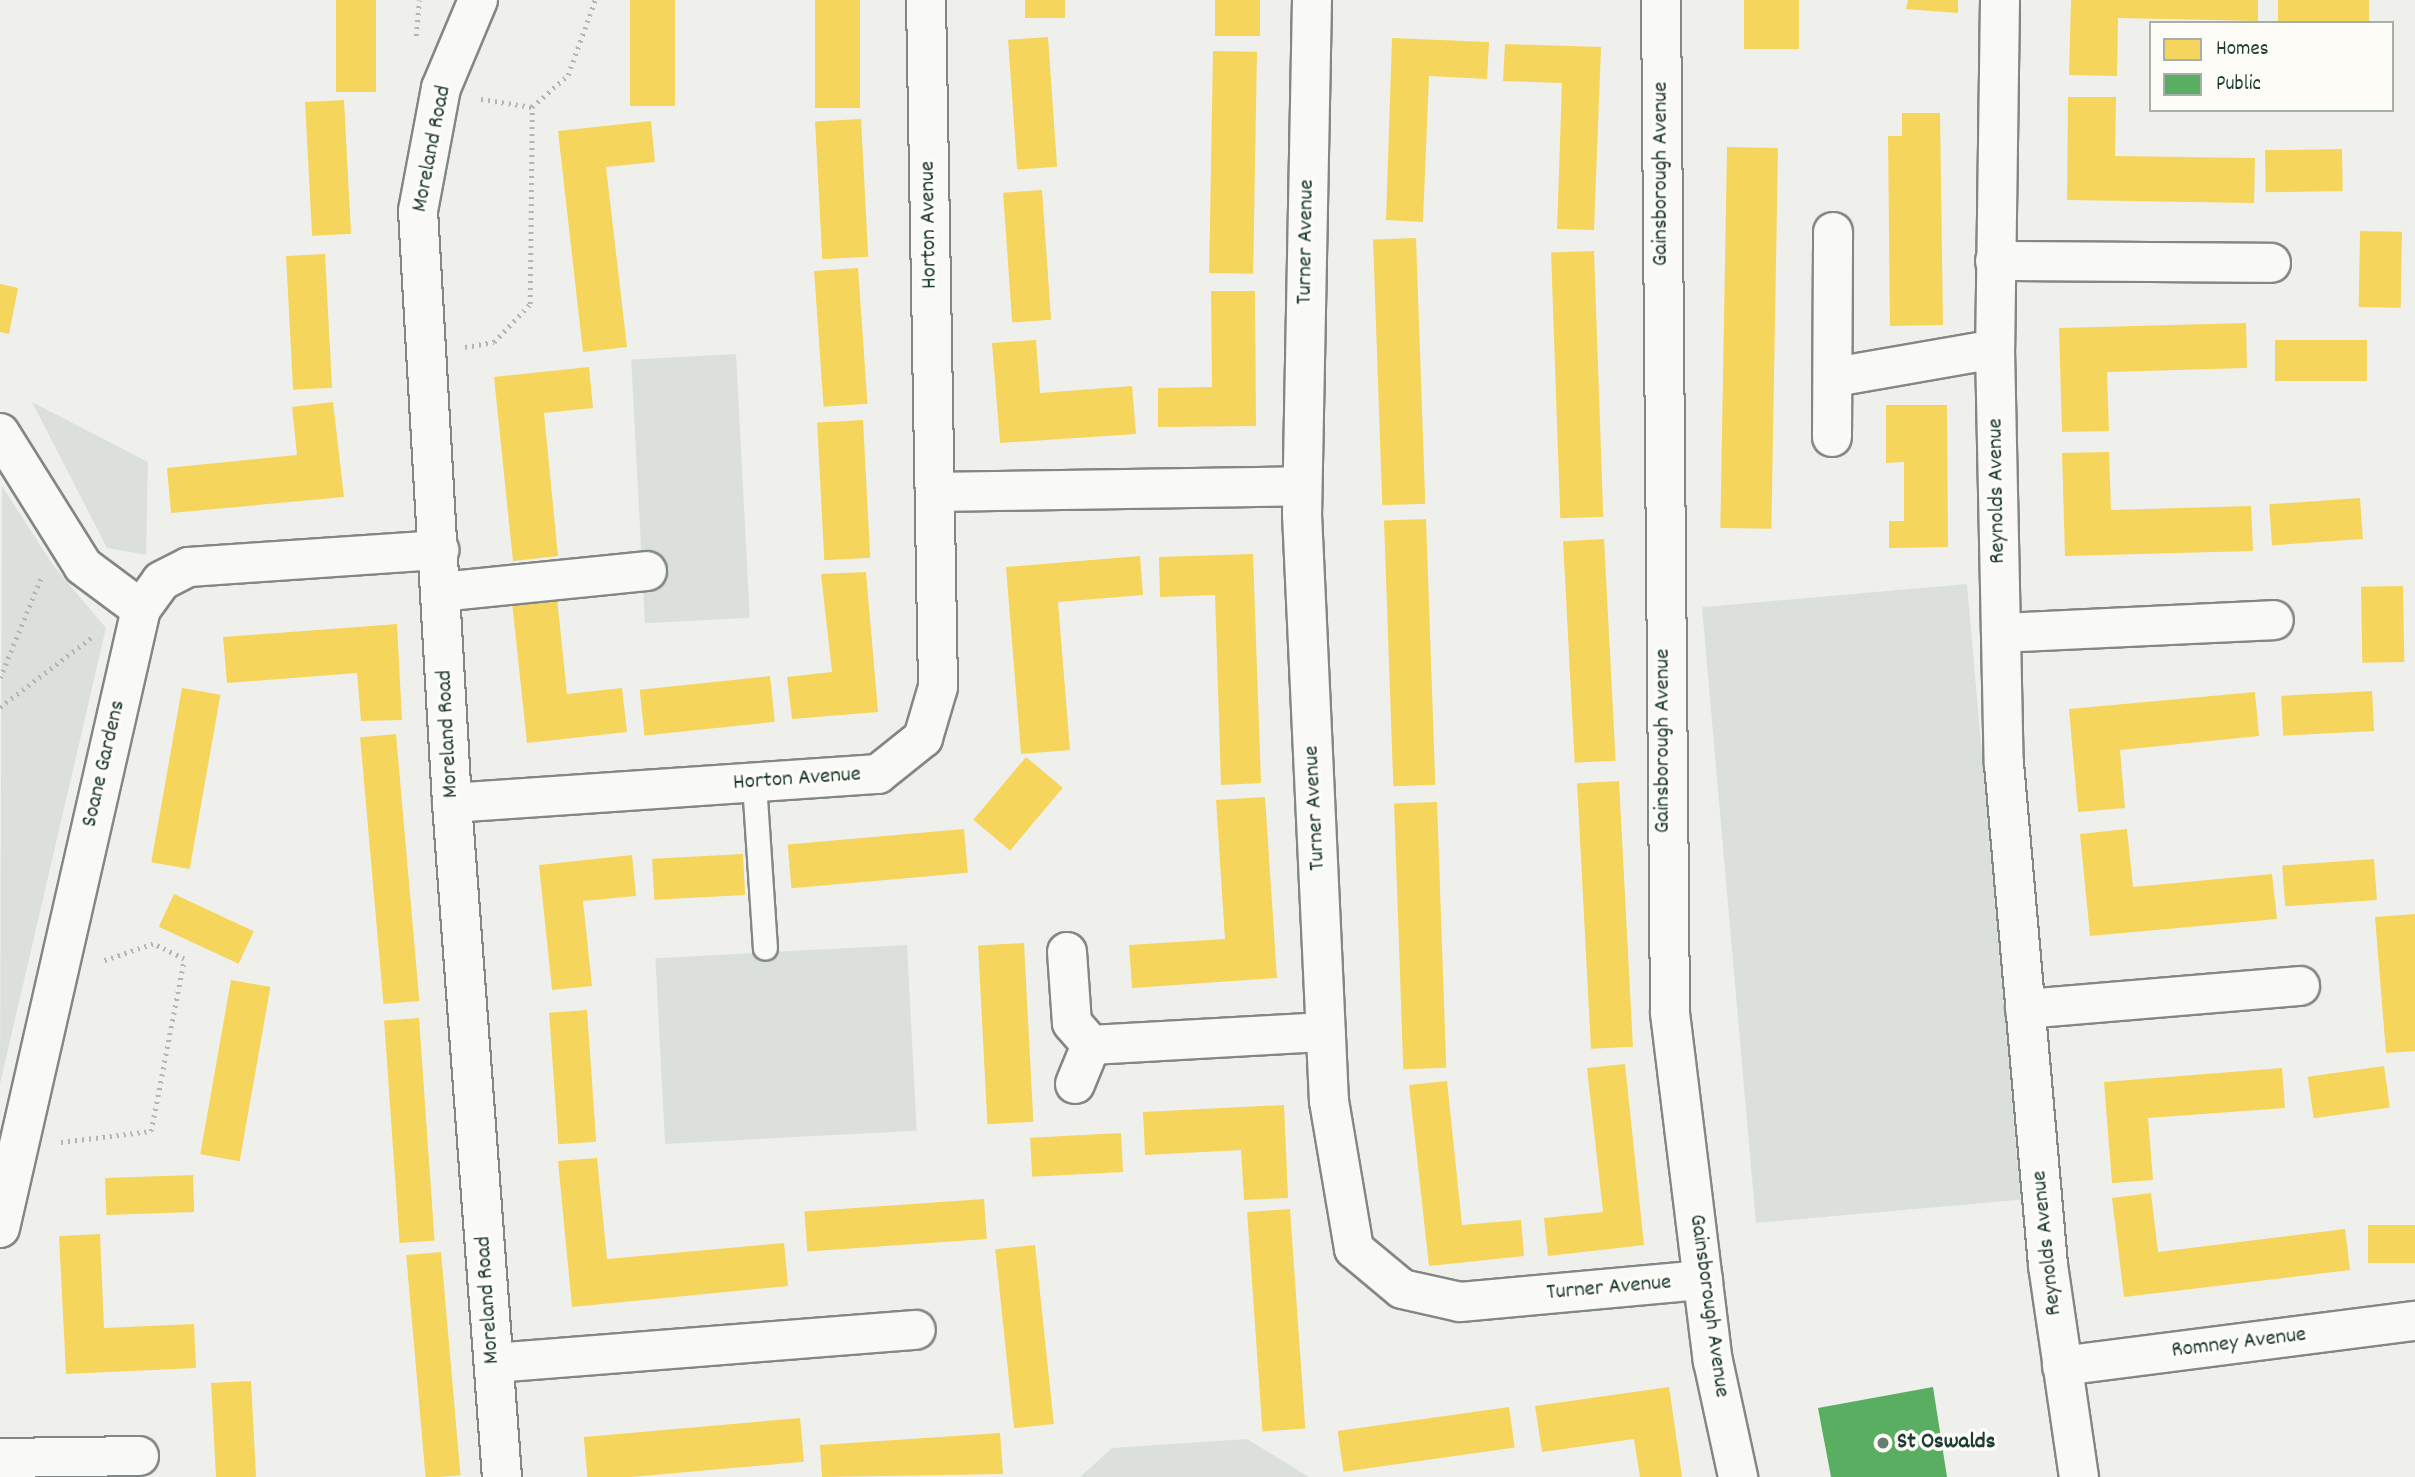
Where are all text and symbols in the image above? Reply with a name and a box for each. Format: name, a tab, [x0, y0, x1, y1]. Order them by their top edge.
legend	[2149, 21, 2394, 112]
text: Homes	[2216, 35, 2269, 65]
text: Public	[2216, 70, 2261, 100]
street label: Gainsborough Avenue	[1648, 82, 1676, 266]
street label: Moreland Road	[407, 83, 459, 215]
street label: Horton Avenue	[915, 161, 945, 289]
street label: Turner Avenue	[1292, 179, 1322, 305]
street label: Reynolds Avenue	[1983, 418, 2013, 564]
street label: Gainsborough Avenue	[1650, 649, 1678, 833]
street label: Moreland Road	[432, 669, 466, 799]
street label: Soane Gardens	[77, 698, 133, 830]
street label: Turner Avenue	[1299, 745, 1333, 871]
street label: Horton Avenue	[732, 762, 862, 798]
street label: Reynolds Avenue	[2027, 1169, 2069, 1317]
street label: Gainsborough Avenue	[1681, 1213, 1735, 1399]
street label: Moreland Road	[471, 1235, 507, 1365]
street label: Turner Avenue	[1545, 1270, 1673, 1308]
street label: Romney Avenue	[2170, 1322, 2308, 1366]
place label: St Oswalds	[1897, 1429, 1995, 1457]
marker: St Oswalds	[1875, 1435, 1891, 1451]

